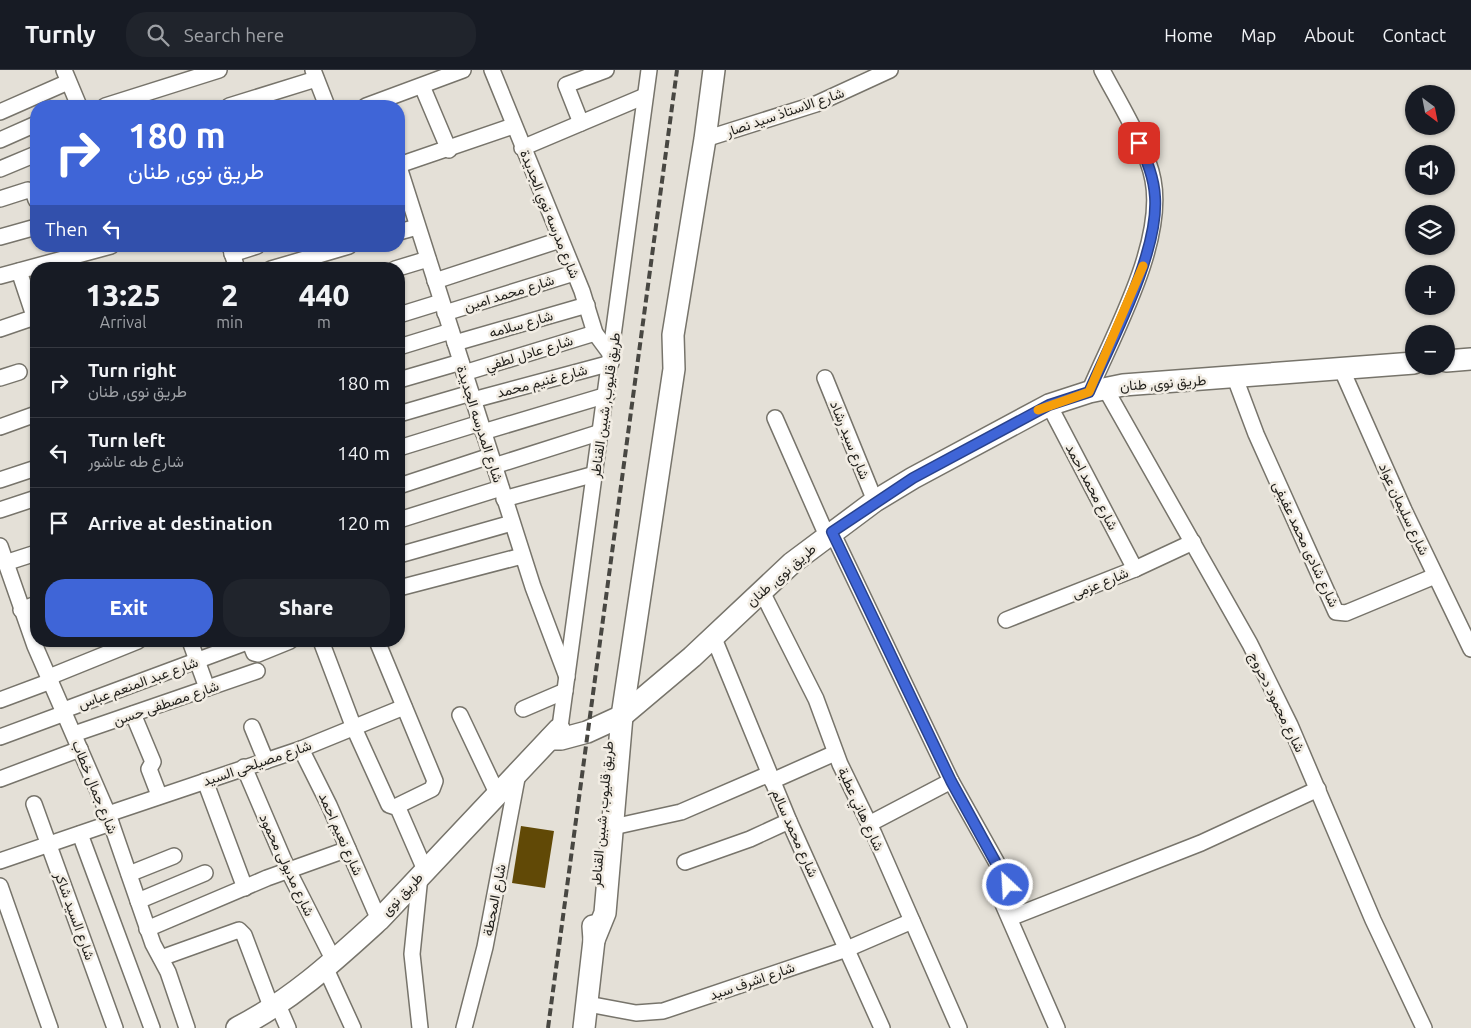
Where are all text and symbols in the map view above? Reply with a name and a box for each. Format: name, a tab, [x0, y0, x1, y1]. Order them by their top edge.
search box	[126, 12, 476, 57]
text: Turnly	[25, 21, 96, 48]
icon: search	[144, 21, 172, 49]
text: Search here	[184, 24, 284, 46]
text: Home	[1164, 25, 1213, 45]
text: Map	[1241, 25, 1276, 45]
text: About	[1304, 25, 1354, 45]
text: Contact	[1382, 25, 1446, 45]
street label: شارع الاستاذ سيد نصار	[723, 84, 847, 143]
north arrow	[1405, 85, 1455, 135]
map controls	[1405, 85, 1455, 375]
text: 180 m	[128, 115, 226, 155]
icon: right	[45, 120, 110, 185]
pin	[1118, 122, 1160, 164]
icon: arrive	[1125, 129, 1153, 157]
button: sound	[1405, 145, 1455, 195]
street label: شارع مدرسه نوي الجديدة	[513, 147, 583, 282]
text: طريق نوى, طنان	[128, 158, 264, 183]
button: layers	[1405, 205, 1455, 255]
icon: left	[98, 215, 126, 243]
text: Then	[45, 218, 88, 240]
button: +	[1405, 265, 1455, 315]
street label: شارع محمد امين	[462, 272, 557, 317]
text: 13:25	[86, 278, 161, 312]
text: 2	[221, 278, 238, 312]
text: 440	[299, 278, 349, 312]
street label: شارع سلامه	[487, 307, 556, 344]
text: Arrival	[100, 313, 146, 331]
text: min	[216, 313, 243, 331]
text: m	[317, 313, 331, 331]
button: −	[1405, 325, 1455, 375]
street label: طريق قليوب, شبين القناطر	[587, 331, 624, 480]
street label: شارع عادل لطفي	[483, 332, 576, 378]
text: Turn right	[88, 359, 176, 381]
street label: شارع غنيم محمد	[495, 361, 590, 404]
street label: شارع المدرسه الجديدة	[451, 364, 506, 485]
icon: right	[45, 369, 73, 397]
text: 180 m	[337, 372, 390, 394]
street label: طريق نوى, طنان	[1119, 372, 1207, 395]
text: طريق نوى, طنان	[88, 382, 187, 400]
street label: شارع سيد رشاد	[824, 398, 873, 483]
text: Turn left	[88, 429, 166, 451]
icon: left	[45, 439, 73, 467]
street label: شارع محمد احمد	[1060, 441, 1121, 534]
text: 140 m	[337, 442, 390, 464]
text: شارع طه عاشور	[88, 452, 184, 470]
street label: شارع سليمان عواد	[1373, 460, 1432, 559]
street label: شارع شادى محمد عفيفى	[1267, 479, 1342, 611]
icon: arrive	[45, 509, 73, 537]
text: Arrive at destination	[88, 512, 273, 534]
text: 120 m	[337, 512, 390, 534]
street label: طريق نوى, طنان	[743, 541, 820, 610]
street label: شارع عزمى	[1069, 564, 1132, 604]
button: Exit	[45, 579, 213, 637]
button: Share	[223, 579, 390, 637]
street label: شارع محمود دحروج	[1243, 649, 1308, 756]
street label: شارع عبد المنعم عباس	[76, 654, 201, 715]
street label: شارع مصطفى حسن	[111, 677, 222, 731]
street label: شارع مصيلحى السيد	[201, 737, 314, 792]
street label: شارع جمال خطاب	[66, 738, 121, 837]
street label: طريق قليوب, شبين القناطر	[588, 740, 617, 889]
street label: شارع هاني عطية	[831, 765, 887, 855]
street label: شارع محمد سالم	[766, 787, 822, 881]
street label: شارع نعيم احمد	[313, 790, 366, 879]
street label: شارع مدبولى محمود	[254, 811, 318, 920]
position arrow	[981, 858, 1033, 910]
street label: شارع المحطة	[479, 863, 512, 938]
street label: شارع السيد شاكر	[48, 869, 98, 963]
street label: طريق نوى	[378, 869, 427, 920]
street label: شارع اشرف سيد	[707, 959, 798, 1006]

